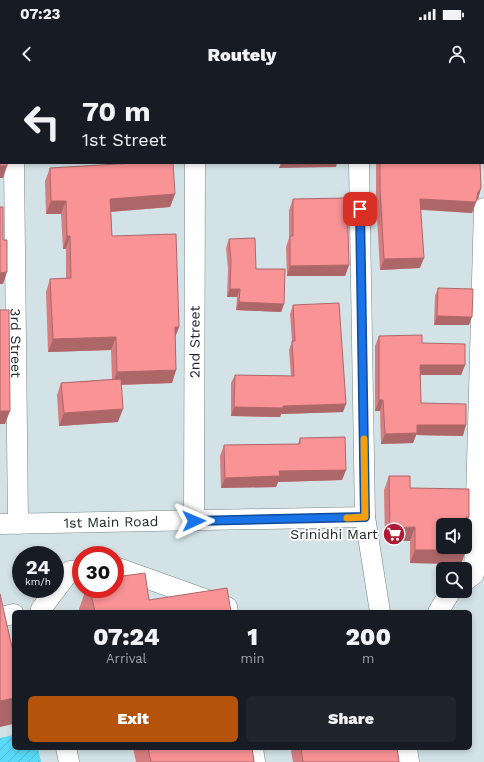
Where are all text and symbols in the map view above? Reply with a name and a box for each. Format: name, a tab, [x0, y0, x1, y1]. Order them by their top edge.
text: 07:23	[20, 5, 61, 23]
icon: back	[16, 43, 38, 65]
icon: person	[446, 43, 468, 65]
text: Routely	[207, 44, 277, 65]
text: 70 m	[82, 95, 151, 128]
icon: left	[16, 96, 68, 148]
text: 1st Street	[82, 129, 166, 150]
pin	[343, 192, 377, 226]
icon: arrive	[349, 198, 371, 220]
street label: 2nd Street	[186, 306, 203, 378]
street label: 3rd Street	[8, 308, 24, 378]
position arrow	[173, 500, 215, 542]
street label: 1st Main Road	[63, 513, 158, 531]
map controls	[436, 518, 472, 598]
button: sound	[436, 518, 472, 554]
supermarket icon: Srinidhi Mart	[381, 521, 407, 547]
place label: Srinidhi Mart	[290, 526, 378, 542]
speed limit sign: 30	[72, 546, 124, 598]
text: 24	[26, 555, 50, 579]
button: search	[436, 562, 472, 598]
text: km/h	[25, 576, 51, 587]
text: 07:24	[93, 623, 160, 651]
text: 1	[247, 623, 258, 651]
text: 200	[345, 623, 391, 651]
text: Arrival	[106, 651, 147, 666]
text: min	[241, 651, 264, 666]
text: m	[362, 651, 374, 666]
button: Exit	[28, 696, 238, 742]
button: Share	[246, 696, 456, 742]

